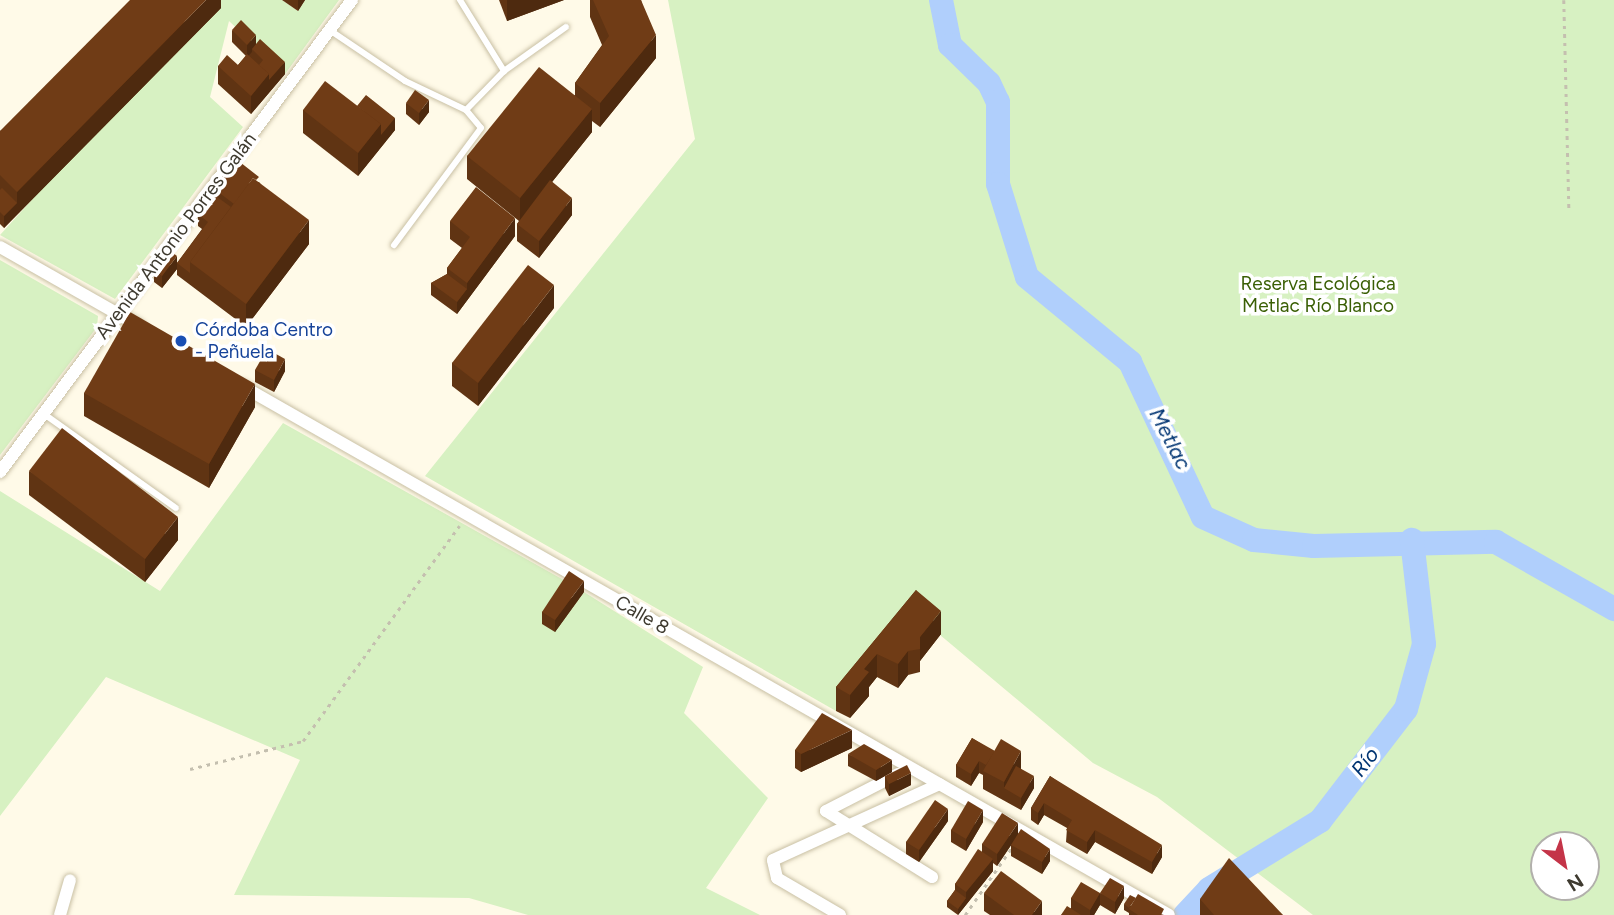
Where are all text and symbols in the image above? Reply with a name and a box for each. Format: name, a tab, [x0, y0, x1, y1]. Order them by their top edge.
street label: Avenida Antonio Porres Galán	[91, 128, 261, 344]
park label: Reserva Ecológica Metlac Río Blanco	[1240, 273, 1396, 317]
place label: Córdoba Centro - Peñuela	[195, 319, 333, 363]
marker: Córdoba Centro - Peñuela	[173, 333, 189, 349]
water label: Metlac	[1144, 404, 1196, 474]
street label: Calle 8	[611, 591, 673, 639]
water label: Río	[1346, 742, 1384, 782]
north arrow	[1530, 831, 1600, 901]
text: N	[1563, 869, 1588, 896]

